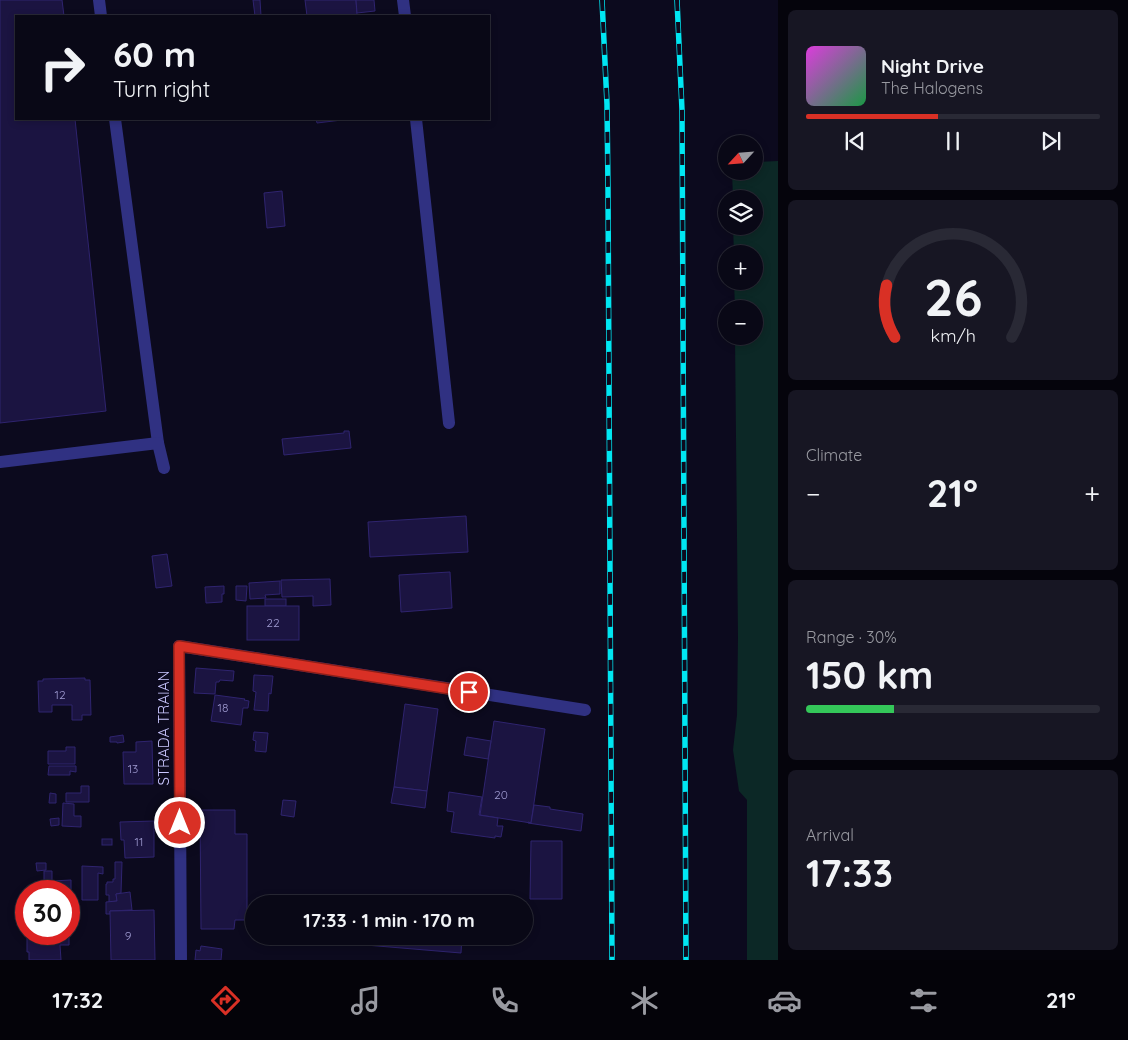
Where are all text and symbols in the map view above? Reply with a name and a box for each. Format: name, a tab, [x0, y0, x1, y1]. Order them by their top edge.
text: 60 m	[113, 32, 196, 76]
icon: right	[30, 35, 95, 100]
text: Night Drive	[881, 54, 984, 78]
text: Turn right	[113, 75, 210, 103]
text: The Halogens	[881, 78, 983, 98]
icon: previous	[841, 127, 869, 155]
icon: pause	[939, 127, 967, 155]
icon: next	[1037, 127, 1065, 155]
north arrow	[718, 135, 762, 180]
map controls	[718, 135, 763, 345]
button: layers	[718, 190, 763, 235]
button: +	[718, 245, 763, 290]
text: 26	[924, 264, 982, 329]
button: −	[718, 300, 763, 345]
text: km/h	[930, 324, 976, 346]
text: Climate	[806, 445, 862, 465]
text: 21°	[927, 469, 978, 517]
text: −	[806, 476, 821, 511]
text: +	[1084, 476, 1100, 511]
house number: 22	[266, 615, 280, 630]
text: Range · 30%	[806, 627, 897, 647]
text: 150 km	[806, 651, 933, 699]
street label: STRADA TRAIAN	[154, 671, 173, 785]
pin	[448, 671, 490, 713]
icon: arrive	[455, 678, 483, 706]
house number: 12	[54, 687, 66, 702]
house number: 18	[218, 700, 228, 715]
house number: 13	[128, 761, 138, 776]
house number: 20	[494, 787, 508, 802]
position arrow	[153, 796, 205, 848]
text: Arrival	[806, 825, 854, 845]
house number: 11	[135, 834, 143, 849]
text: 17:33	[806, 849, 893, 897]
speed limit sign: 30	[15, 880, 80, 945]
text: 17:33 · 1 min · 170 m	[303, 908, 475, 932]
house number: 9	[125, 928, 132, 943]
icon: directions	[208, 983, 243, 1018]
icon: music	[348, 983, 383, 1018]
icon: phone	[487, 983, 522, 1018]
icon: climate	[627, 983, 662, 1018]
icon: car	[767, 983, 802, 1018]
icon: filters	[906, 983, 941, 1018]
text: 17:32	[52, 986, 103, 1014]
text: 21°	[1046, 986, 1076, 1014]

